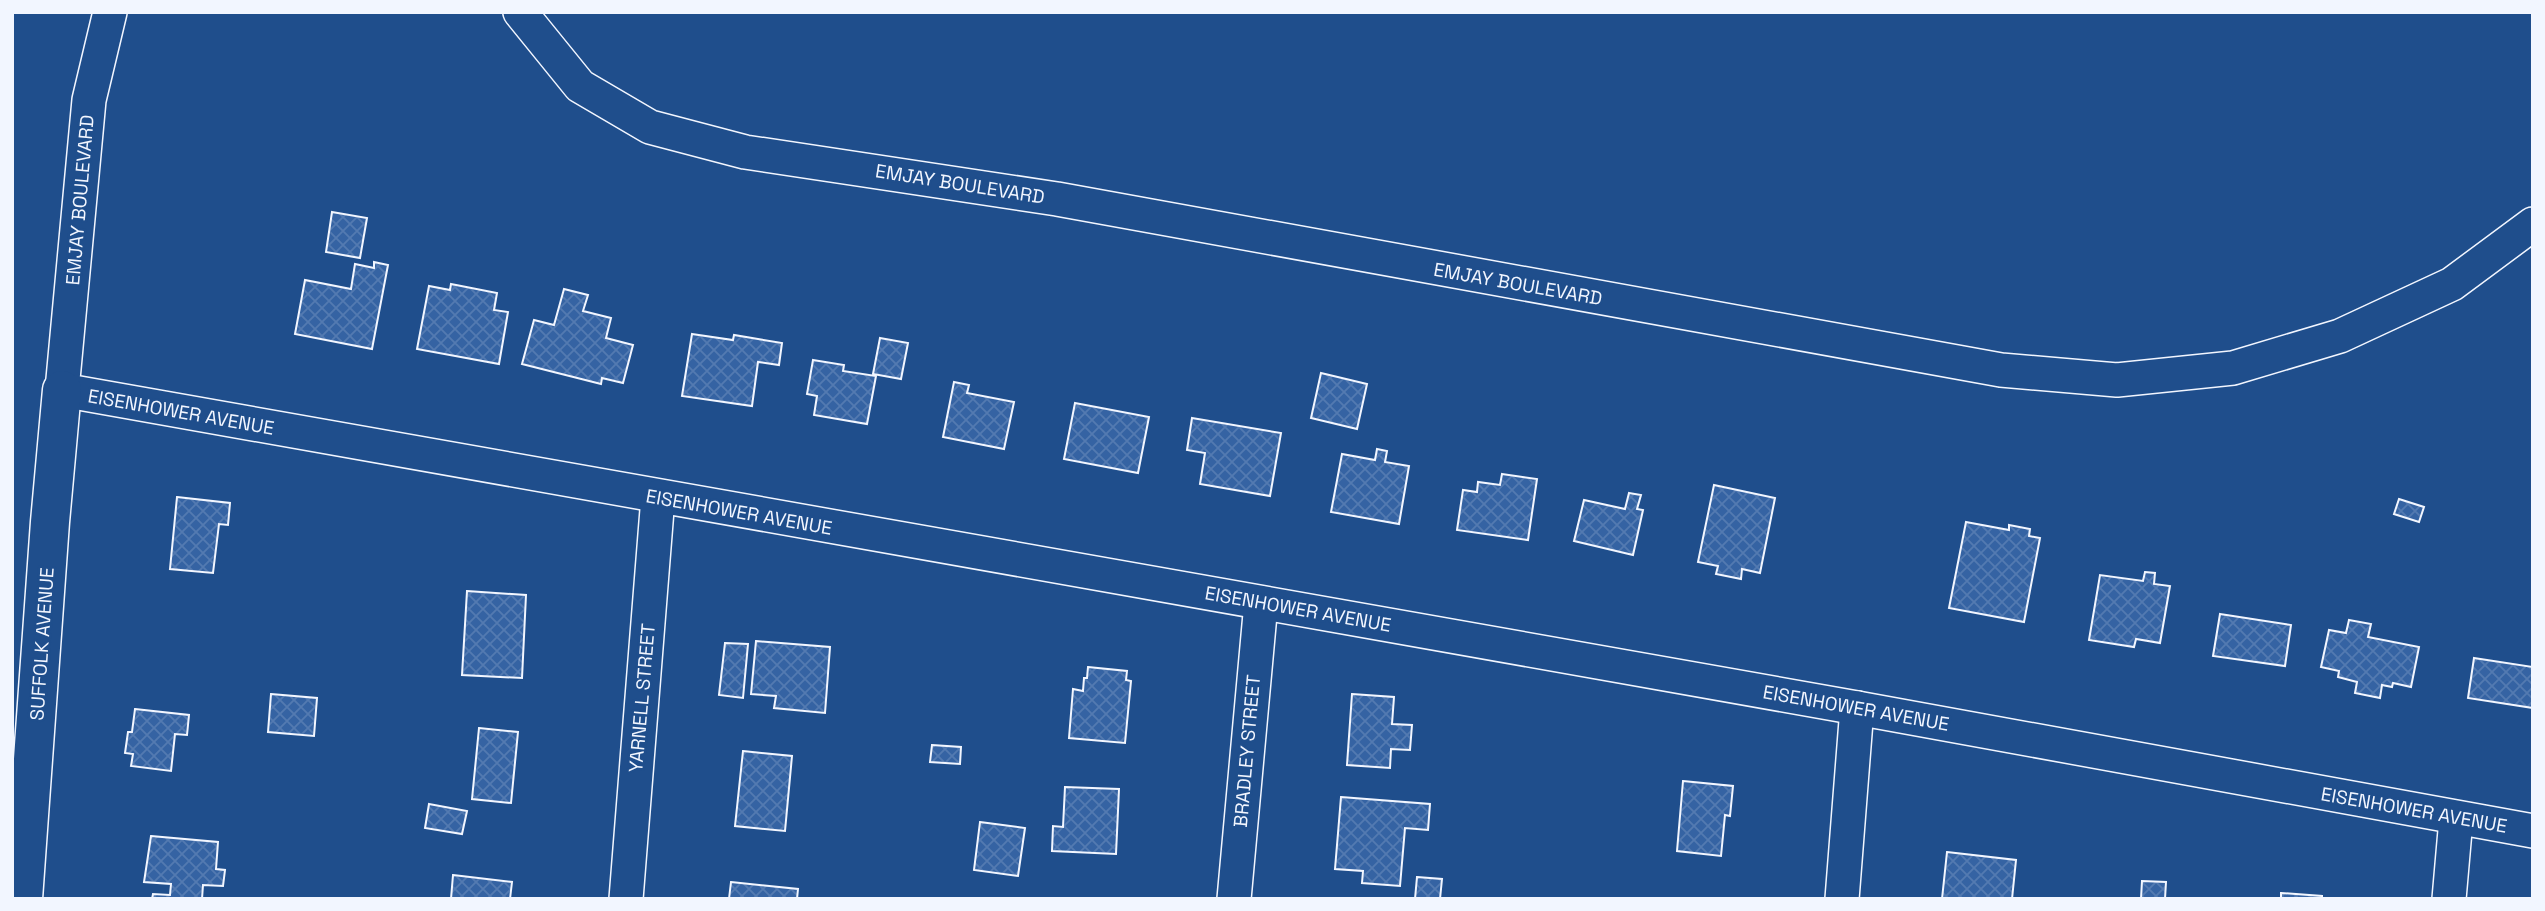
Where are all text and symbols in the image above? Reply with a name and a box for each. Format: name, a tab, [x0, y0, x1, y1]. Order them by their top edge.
street label: EMJAY BOULEVARD	[60, 114, 100, 286]
street label: EMJAY BOULEVARD	[874, 158, 1046, 210]
street label: EMJAY BOULEVARD	[1432, 257, 1604, 311]
street label: EISENHOWER AVENUE	[86, 383, 276, 441]
street label: EISENHOWER AVENUE	[644, 483, 834, 541]
street label: SUFFOLK AVENUE	[24, 567, 60, 721]
street label: EISENHOWER AVENUE	[1203, 580, 1393, 638]
street label: YARNELL STREET	[623, 623, 661, 773]
street label: BRADLEY STREET	[1228, 674, 1266, 828]
street label: EISENHOWER AVENUE	[1761, 679, 1951, 737]
street label: EISENHOWER AVENUE	[2319, 781, 2509, 839]

